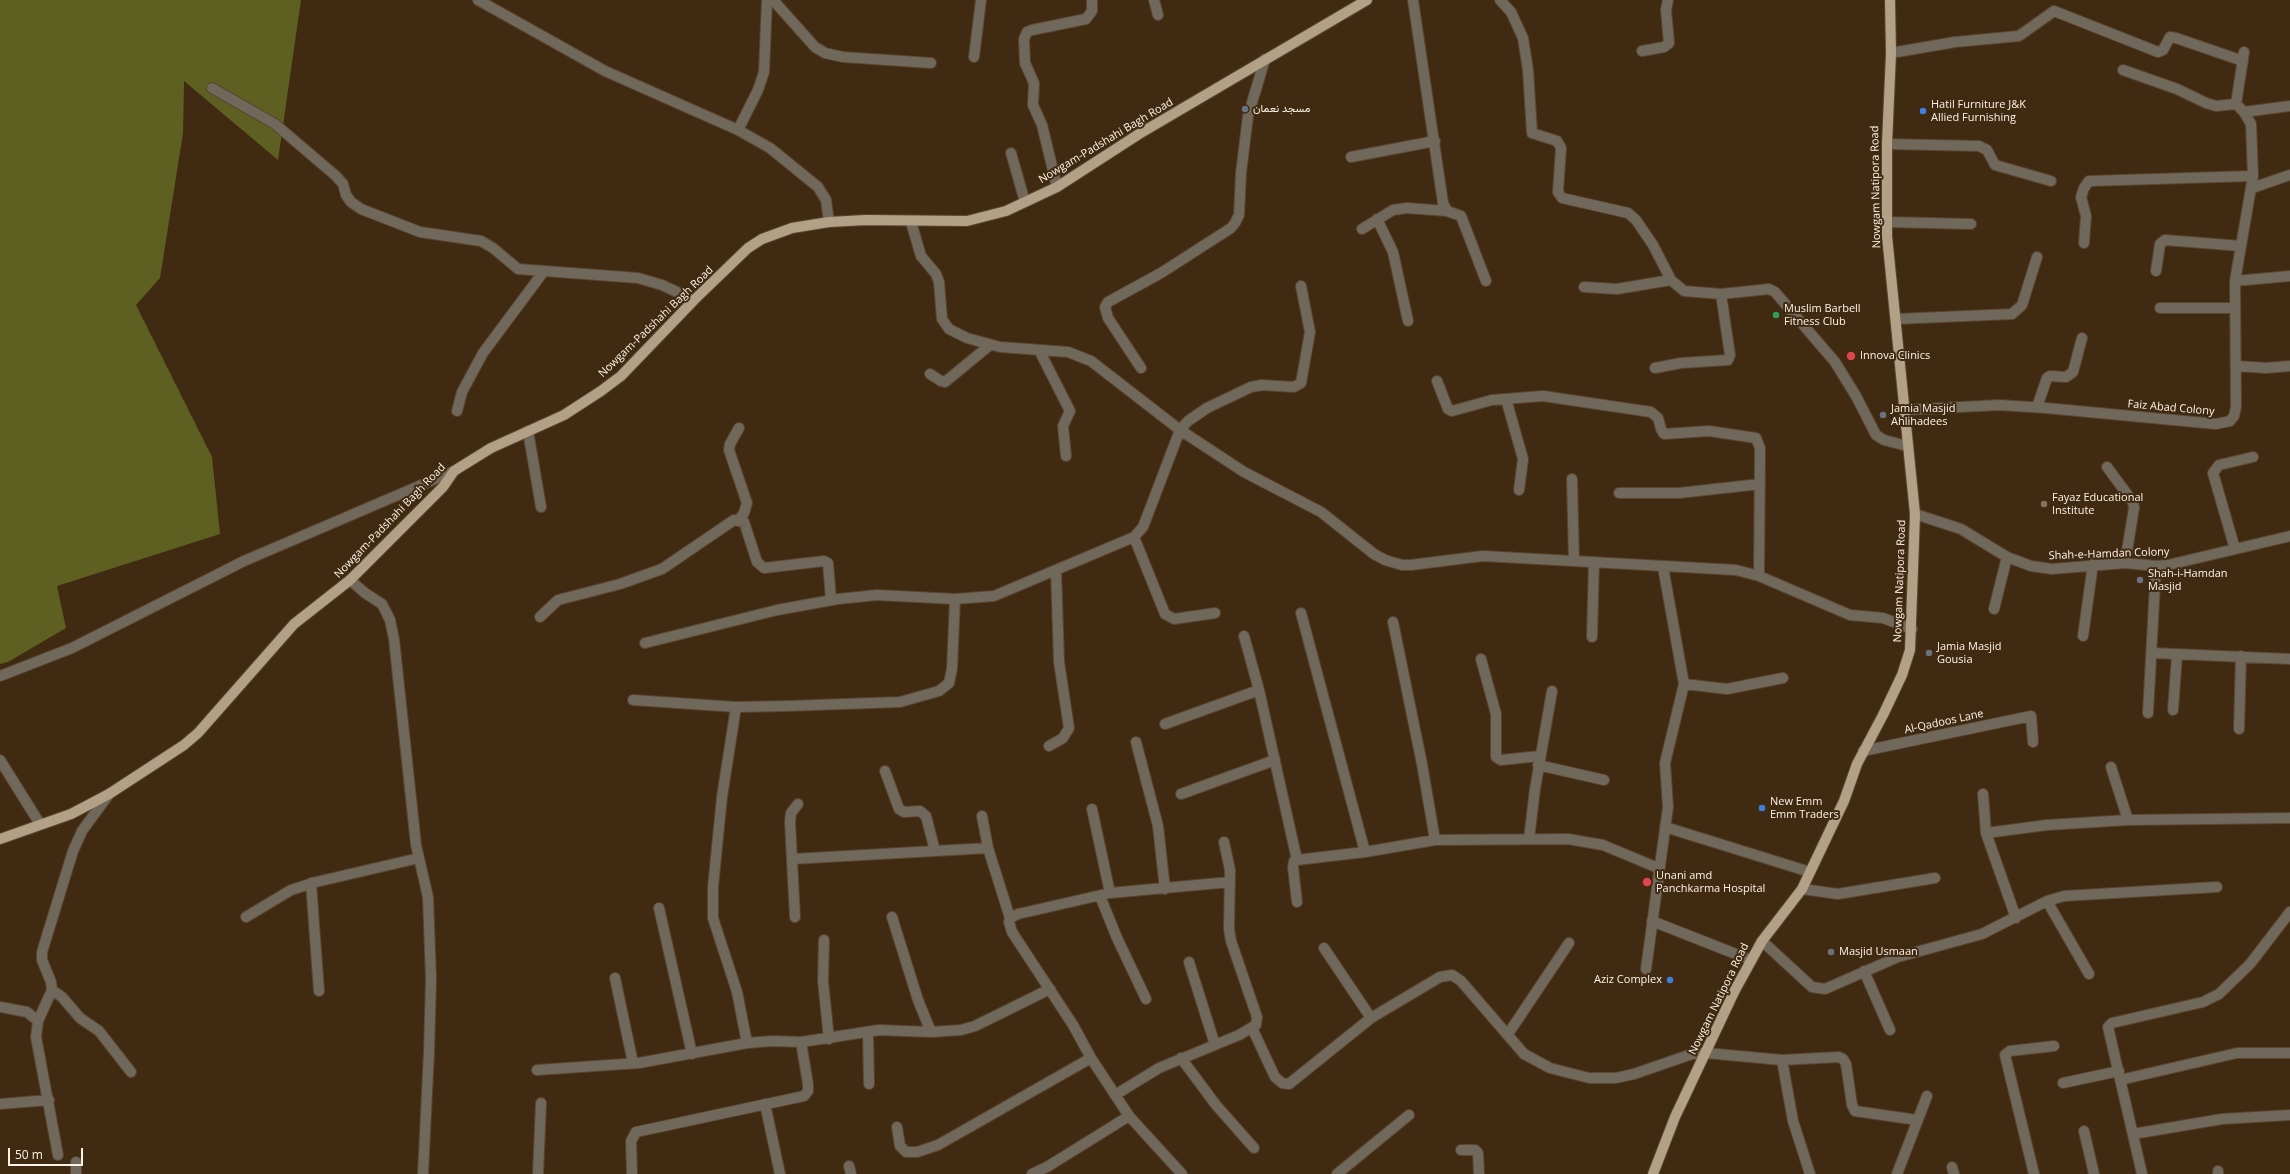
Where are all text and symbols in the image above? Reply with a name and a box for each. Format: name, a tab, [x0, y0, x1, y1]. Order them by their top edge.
street label: Nowgam-Padshahi Bagh Road	[1037, 96, 1175, 186]
place label: Hatil Furniture J&K Allied Furnishing	[1931, 98, 2026, 124]
place label: مسجد نعمان	[1253, 102, 1310, 116]
marker: مسجد نعمان	[1240, 104, 1250, 114]
marker: Hatil Furniture J&K Allied Furnishing	[1918, 106, 1928, 116]
street label: Nowgam Natipora Road	[1868, 126, 1884, 248]
street label: Nowgam-Padshahi Bagh Road	[596, 264, 716, 380]
place label: Muslim Barbell Fitness Club	[1784, 302, 1861, 328]
marker: Muslim Barbell Fitness Club	[1771, 310, 1781, 320]
place label: Innova Clinics	[1860, 349, 1930, 363]
marker: Innova Clinics	[1845, 350, 1857, 362]
street label: Faiz Abad Colony	[2127, 398, 2215, 418]
place label: Jamia Masjid Ahlihadees	[1891, 402, 1956, 428]
marker: Jamia Masjid Ahlihadees	[1878, 410, 1888, 420]
street label: Nowgam-Padshahi Bagh Road	[332, 461, 448, 581]
place label: Fayaz Educational Institute	[2052, 491, 2143, 517]
marker: Fayaz Educational Institute	[2039, 499, 2049, 509]
street label: Nowgam Natipora Road	[1891, 519, 1909, 643]
street label: Shah-e-Hamdan Colony	[2048, 545, 2170, 563]
place label: Shah-i-Hamdan Masjid	[2148, 567, 2227, 593]
marker: Shah-i-Hamdan Masjid	[2135, 575, 2145, 585]
place label: Jamia Masjid Gousia	[1937, 640, 2002, 666]
marker: Jamia Masjid Gousia	[1924, 648, 1934, 658]
street label: Al-Qadoos Lane	[1903, 707, 1985, 737]
place label: New Emm Emm Traders	[1770, 795, 1839, 821]
marker: New Emm Emm Traders	[1757, 803, 1767, 813]
place label: Unani amd Panchkarma Hospital	[1656, 869, 1765, 895]
marker: Unani amd Panchkarma Hospital	[1641, 876, 1653, 888]
street label: Nowgam Natipora Road	[1686, 941, 1752, 1057]
place label: Masjid Usmaan	[1839, 945, 1918, 959]
marker: Masjid Usmaan	[1826, 947, 1836, 957]
place label: Aziz Complex	[1594, 973, 1662, 987]
marker: Aziz Complex	[1665, 975, 1675, 985]
scale bar	[10, 1140, 85, 1166]
text: 50 m	[15, 1146, 43, 1163]

